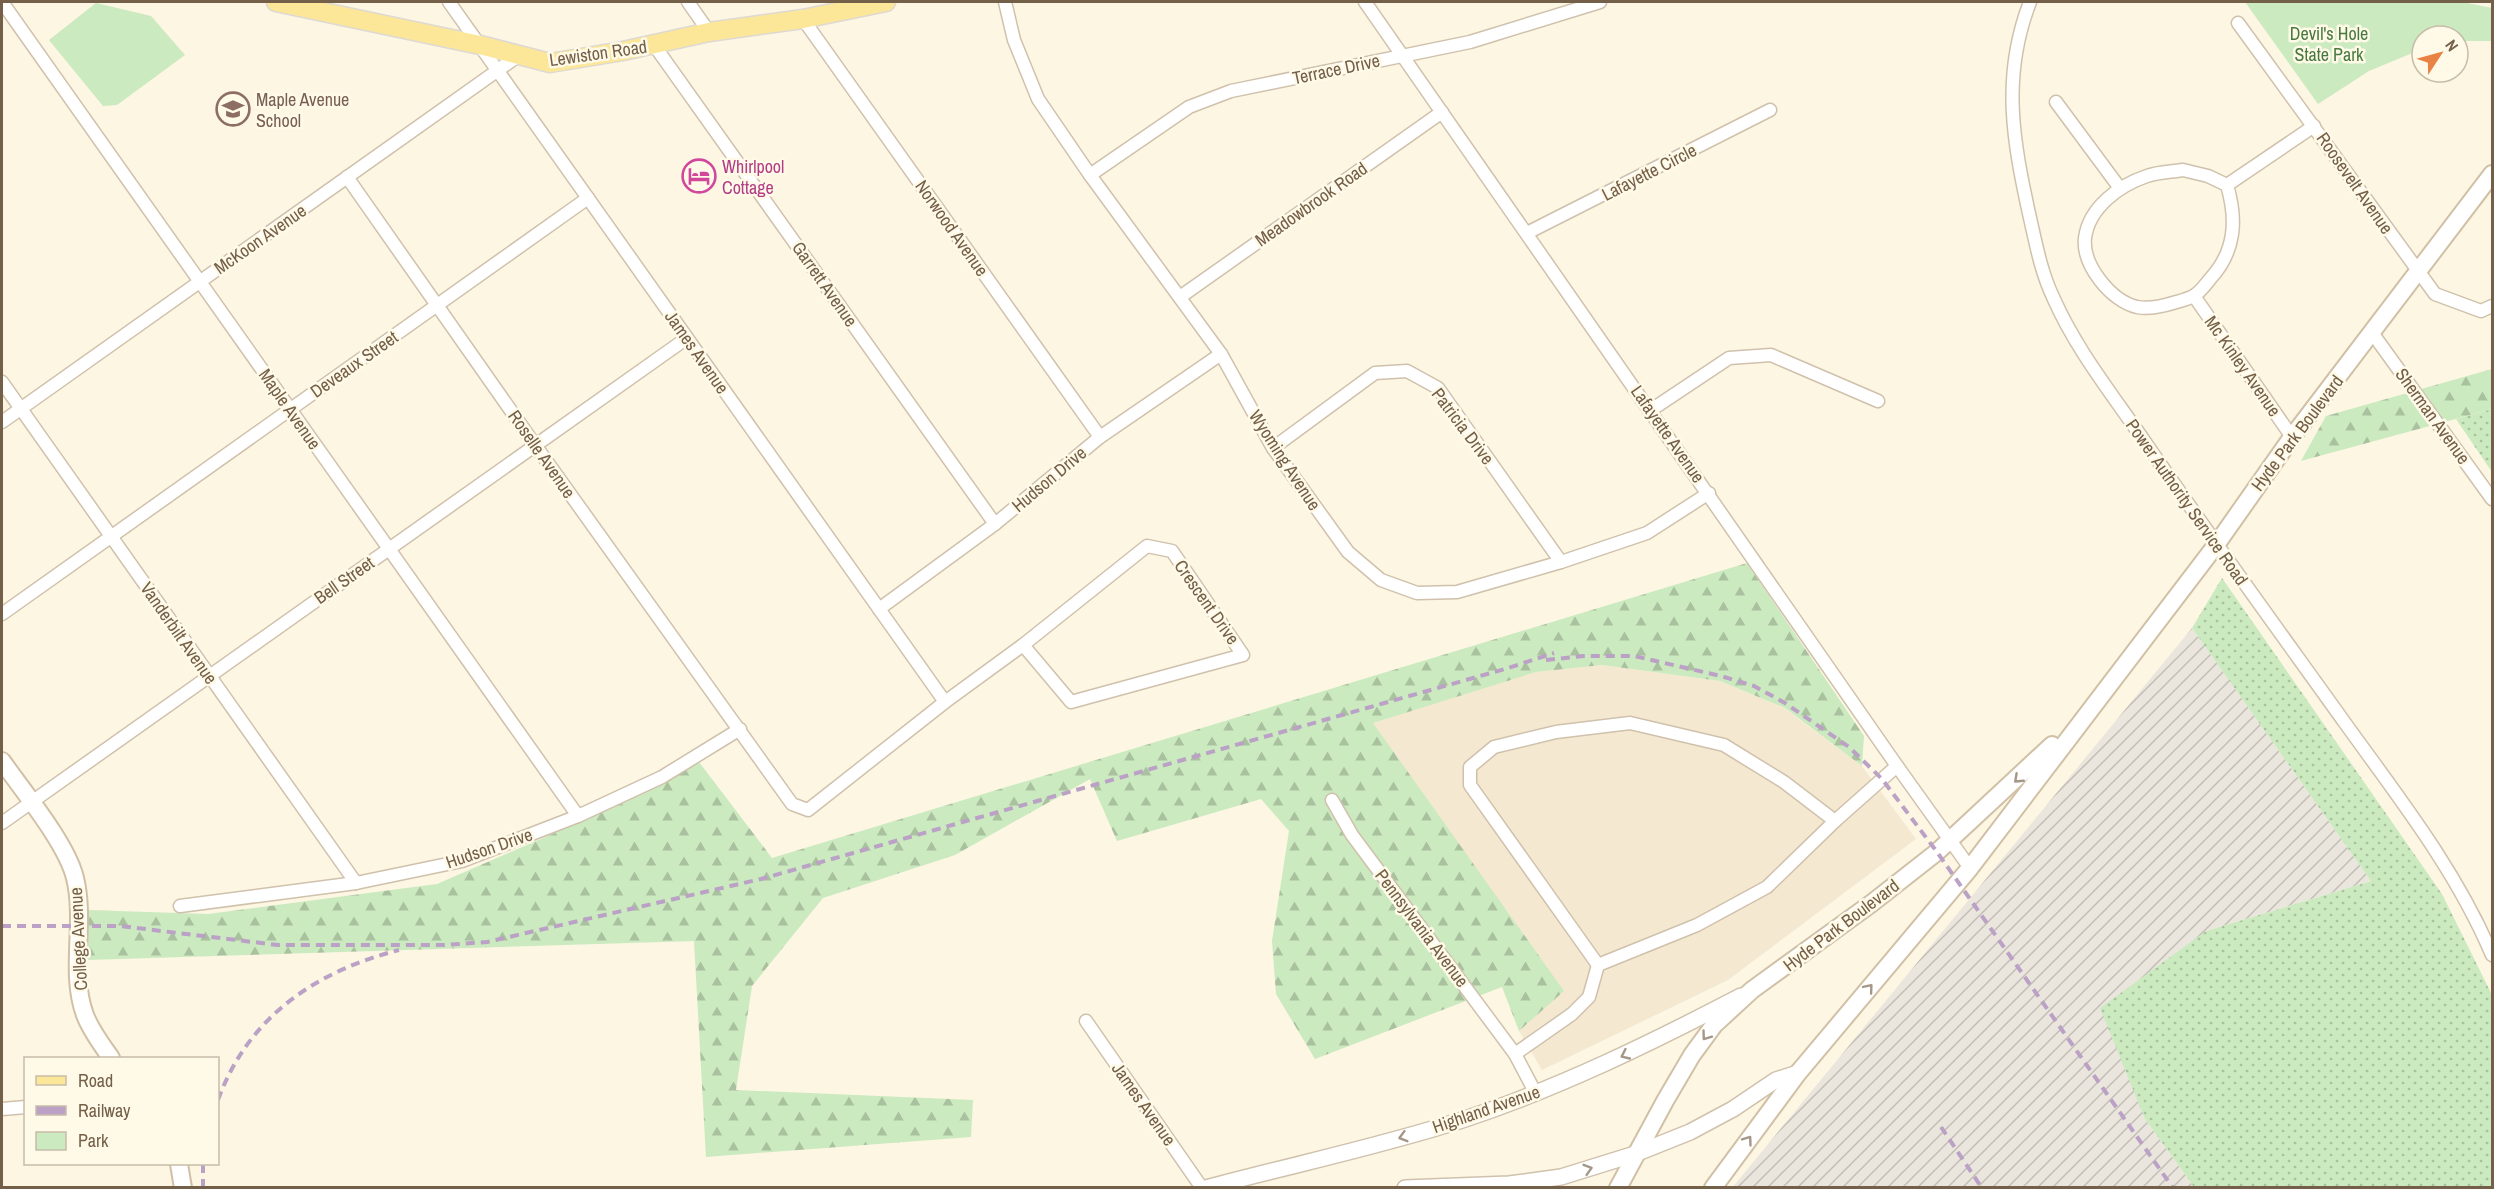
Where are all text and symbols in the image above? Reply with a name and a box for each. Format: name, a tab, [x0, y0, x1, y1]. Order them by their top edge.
park label: Devil's Hole State Park	[2290, 21, 2368, 67]
north arrow	[2410, 24, 2470, 84]
street label: Lewiston Road	[548, 34, 648, 72]
text: N	[2440, 35, 2464, 55]
street label: Terrace Drive	[1290, 48, 1382, 90]
place label: Maple Avenue School	[256, 87, 349, 133]
school or university icon: Maple Avenue School	[215, 91, 251, 127]
street label: Roosevelt Avenue	[2311, 127, 2399, 239]
street label: Lafayette Circle	[1597, 137, 1701, 207]
place label: Whirlpool Cottage	[722, 154, 784, 200]
street label: Meadowbrook Road	[1250, 156, 1372, 252]
hotel icon: Whirlpool Cottage	[681, 158, 717, 194]
street label: Norwood Avenue	[910, 175, 994, 281]
street label: McKoon Avenue	[209, 198, 311, 280]
street label: Garrett Avenue	[786, 236, 864, 332]
street label: James Avenue	[659, 305, 735, 399]
street label: Mc Kinley Avenue	[2199, 311, 2287, 421]
street label: Deveaux Street	[305, 325, 403, 403]
street label: Sherman Avenue	[2390, 363, 2476, 469]
street label: Maple Avenue	[253, 364, 327, 454]
street label: Hyde Park Boulevard	[2245, 370, 2349, 496]
street label: Lafayette Avenue	[1625, 380, 1711, 488]
street label: Patricia Drive	[1426, 382, 1500, 470]
street label: Roselle Avenue	[502, 405, 582, 503]
street label: Wyoming Avenue	[1243, 405, 1327, 515]
street label: Power Authority Service Road	[2120, 414, 2254, 590]
street label: Hudson Drive	[1006, 440, 1092, 518]
street label: Bell Street	[309, 550, 379, 610]
street label: Crescent Drive	[1169, 555, 1245, 649]
street label: Vanderbilt Avenue	[135, 577, 223, 689]
one-way arrow	[2014, 772, 2024, 783]
street label: Hudson Drive	[442, 821, 536, 875]
street label: Pennsylvania Avenue	[1369, 864, 1475, 992]
street label: Hyde Park Boulevard	[1778, 873, 1904, 977]
street label: College Avenue	[63, 887, 93, 991]
one-way arrow	[1862, 984, 1873, 995]
one-way arrow	[1702, 1030, 1713, 1041]
one-way arrow	[1620, 1047, 1631, 1059]
legend	[24, 1057, 219, 1165]
street label: James Avenue	[1106, 1057, 1182, 1151]
text: Road	[78, 1068, 113, 1093]
street label: Highland Avenue	[1429, 1079, 1543, 1139]
text: Railway	[78, 1098, 131, 1123]
text: Park	[78, 1128, 109, 1153]
one-way arrow	[1398, 1130, 1409, 1142]
one-way arrow	[1741, 1136, 1752, 1147]
one-way arrow	[1582, 1163, 1593, 1176]

